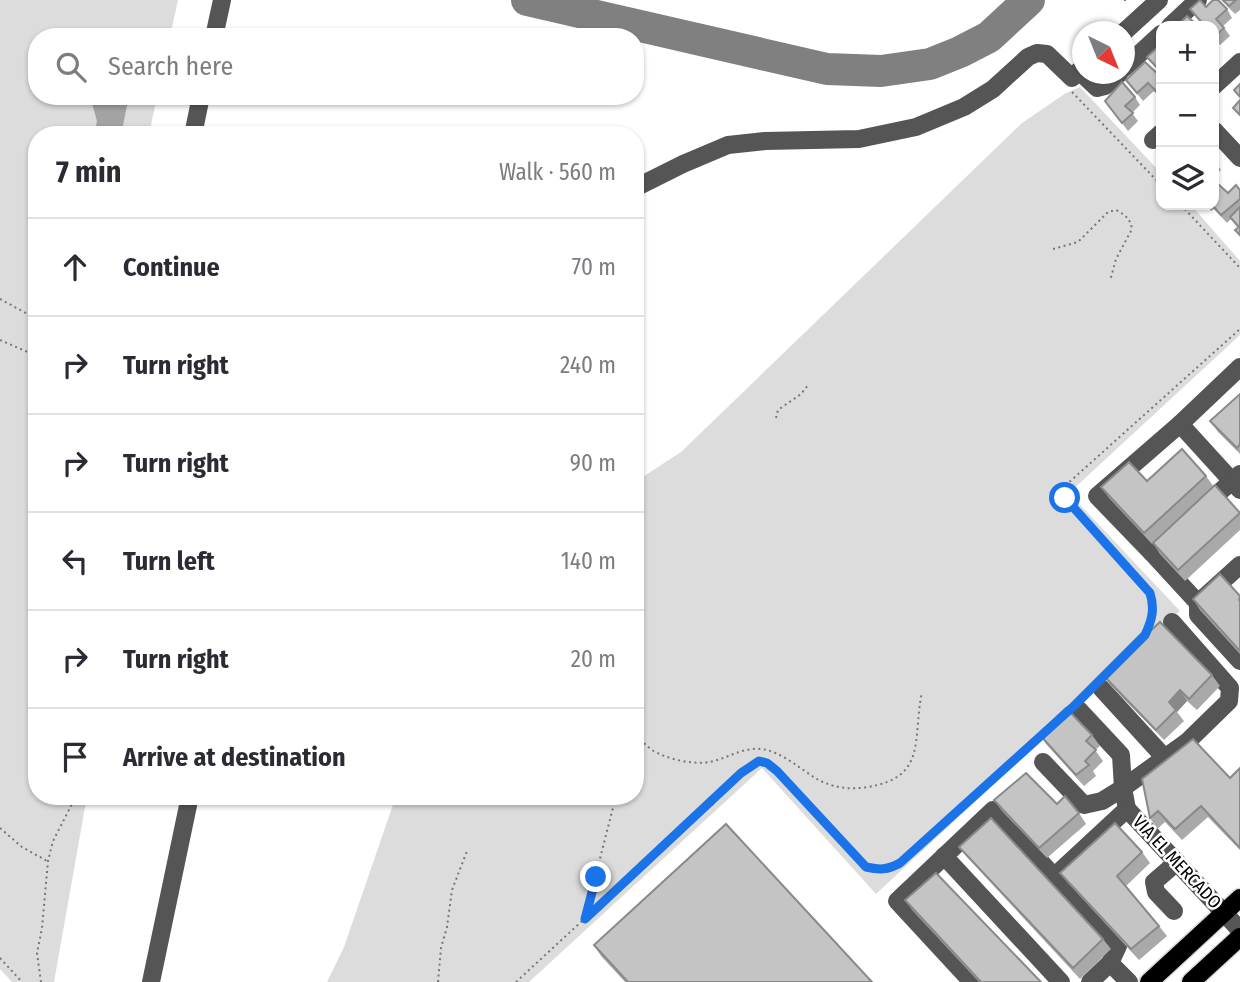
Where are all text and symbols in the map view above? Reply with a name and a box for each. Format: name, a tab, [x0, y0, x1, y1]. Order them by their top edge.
north arrow	[1072, 21, 1135, 84]
map controls	[1156, 21, 1219, 210]
button: +	[1156, 21, 1219, 84]
search box	[28, 28, 644, 105]
icon: search	[52, 48, 90, 86]
text: Search here	[108, 51, 233, 82]
button: −	[1156, 84, 1219, 147]
button: layers	[1156, 147, 1219, 210]
text: 7 min	[56, 154, 121, 190]
text: Walk · 560 m	[499, 158, 616, 186]
icon: ahead	[56, 248, 94, 286]
text: Continue	[123, 252, 220, 283]
text: 70 m	[572, 253, 616, 281]
icon: right	[56, 346, 94, 384]
text: Turn right	[123, 350, 229, 381]
text: 240 m	[560, 351, 616, 379]
icon: right	[56, 444, 94, 482]
text: Turn right	[123, 448, 229, 479]
text: 90 m	[570, 449, 616, 477]
route start	[1049, 482, 1080, 513]
icon: left	[56, 542, 94, 580]
text: Turn left	[123, 546, 215, 577]
text: 140 m	[561, 547, 616, 575]
icon: right	[56, 640, 94, 678]
text: Turn right	[123, 644, 229, 675]
text: 20 m	[571, 645, 616, 673]
icon: arrive	[56, 738, 94, 776]
text: Arrive at destination	[123, 742, 346, 773]
street label: VIA EL MERCADO	[1128, 811, 1226, 913]
route end	[580, 861, 611, 892]

